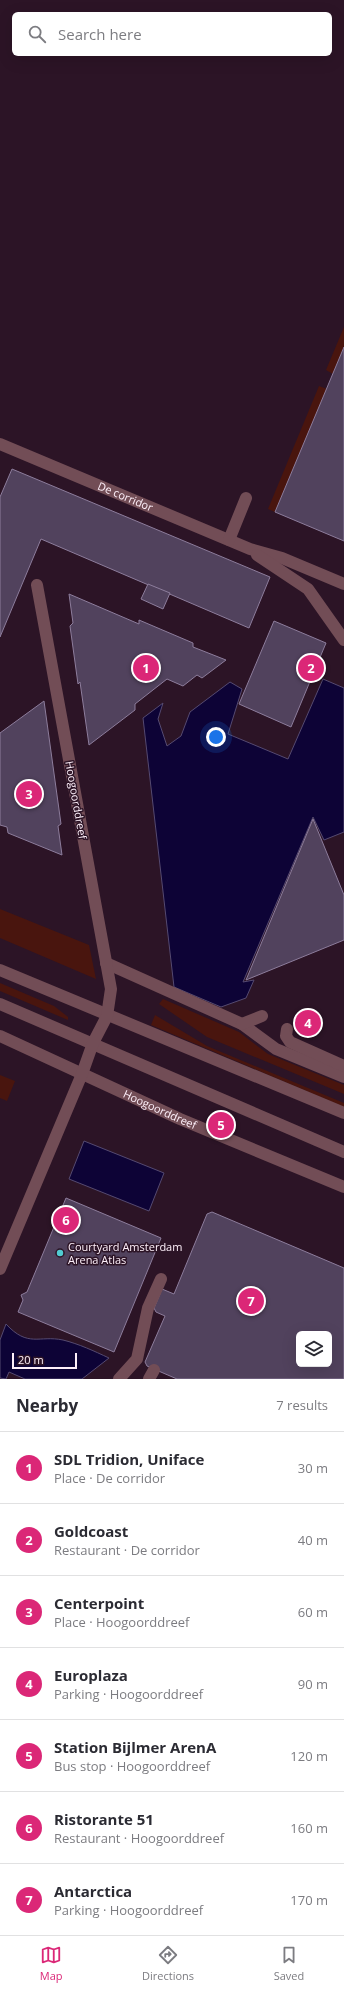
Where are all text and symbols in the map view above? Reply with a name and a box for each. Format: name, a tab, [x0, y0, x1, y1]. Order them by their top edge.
search box	[12, 12, 332, 56]
icon: search	[26, 23, 48, 45]
text: Search here	[58, 24, 142, 44]
street label: De corridor	[96, 478, 156, 515]
pin: 1	[133, 653, 159, 683]
pin: 2	[298, 653, 324, 683]
your location	[206, 727, 226, 747]
street label: Hoogoorddreef	[62, 760, 91, 841]
pin: 3	[16, 779, 42, 809]
pin: 4	[295, 1008, 321, 1038]
street label: Hoogoorddreef	[121, 1086, 200, 1133]
pin: 5	[208, 1110, 234, 1140]
pin: 6	[53, 1205, 79, 1235]
place label: Courtyard Amsterdam Arena Atlas	[68, 1239, 182, 1267]
marker: Courtyard Amsterdam Arena Atlas	[55, 1248, 65, 1258]
pin: 7	[238, 1286, 264, 1316]
map controls	[296, 1331, 332, 1367]
button: layers	[296, 1331, 332, 1367]
scale bar	[12, 1351, 77, 1370]
text: 20 m	[18, 1352, 44, 1367]
text: Nearby	[16, 1394, 78, 1417]
text: 7 results	[276, 1396, 328, 1414]
text: SDL Tridion, Uniface	[54, 1449, 204, 1469]
text: 1	[25, 1459, 33, 1477]
text: 30 m	[298, 1459, 328, 1477]
text: Place · De corridor	[54, 1469, 165, 1487]
text: Goldcoast	[54, 1521, 128, 1541]
text: 2	[25, 1531, 33, 1549]
text: 40 m	[298, 1531, 328, 1549]
text: Restaurant · De corridor	[54, 1541, 200, 1559]
text: Centerpoint	[54, 1593, 144, 1613]
text: 3	[25, 1603, 33, 1621]
text: 60 m	[298, 1603, 328, 1621]
text: Place · Hoogoorddreef	[54, 1613, 189, 1631]
text: Europlaza	[54, 1665, 128, 1685]
text: 4	[25, 1675, 33, 1693]
text: 90 m	[298, 1675, 328, 1693]
text: Parking · Hoogoorddreef	[54, 1685, 203, 1703]
text: Station Bijlmer ArenA	[54, 1737, 216, 1757]
text: 5	[25, 1747, 33, 1765]
text: 120 m	[290, 1747, 328, 1765]
text: Bus stop · Hoogoorddreef	[54, 1757, 210, 1775]
text: Ristorante 51	[54, 1809, 154, 1829]
text: 6	[25, 1819, 33, 1837]
text: 160 m	[290, 1819, 328, 1837]
text: Restaurant · Hoogoorddreef	[54, 1829, 224, 1847]
text: Antarctica	[54, 1881, 132, 1901]
text: 7	[25, 1891, 33, 1909]
text: 170 m	[290, 1891, 328, 1909]
text: Parking · Hoogoorddreef	[54, 1901, 203, 1919]
tab: Map	[40, 1944, 63, 1983]
tab: Directions	[142, 1944, 194, 1983]
tab: Saved	[274, 1944, 304, 1983]

